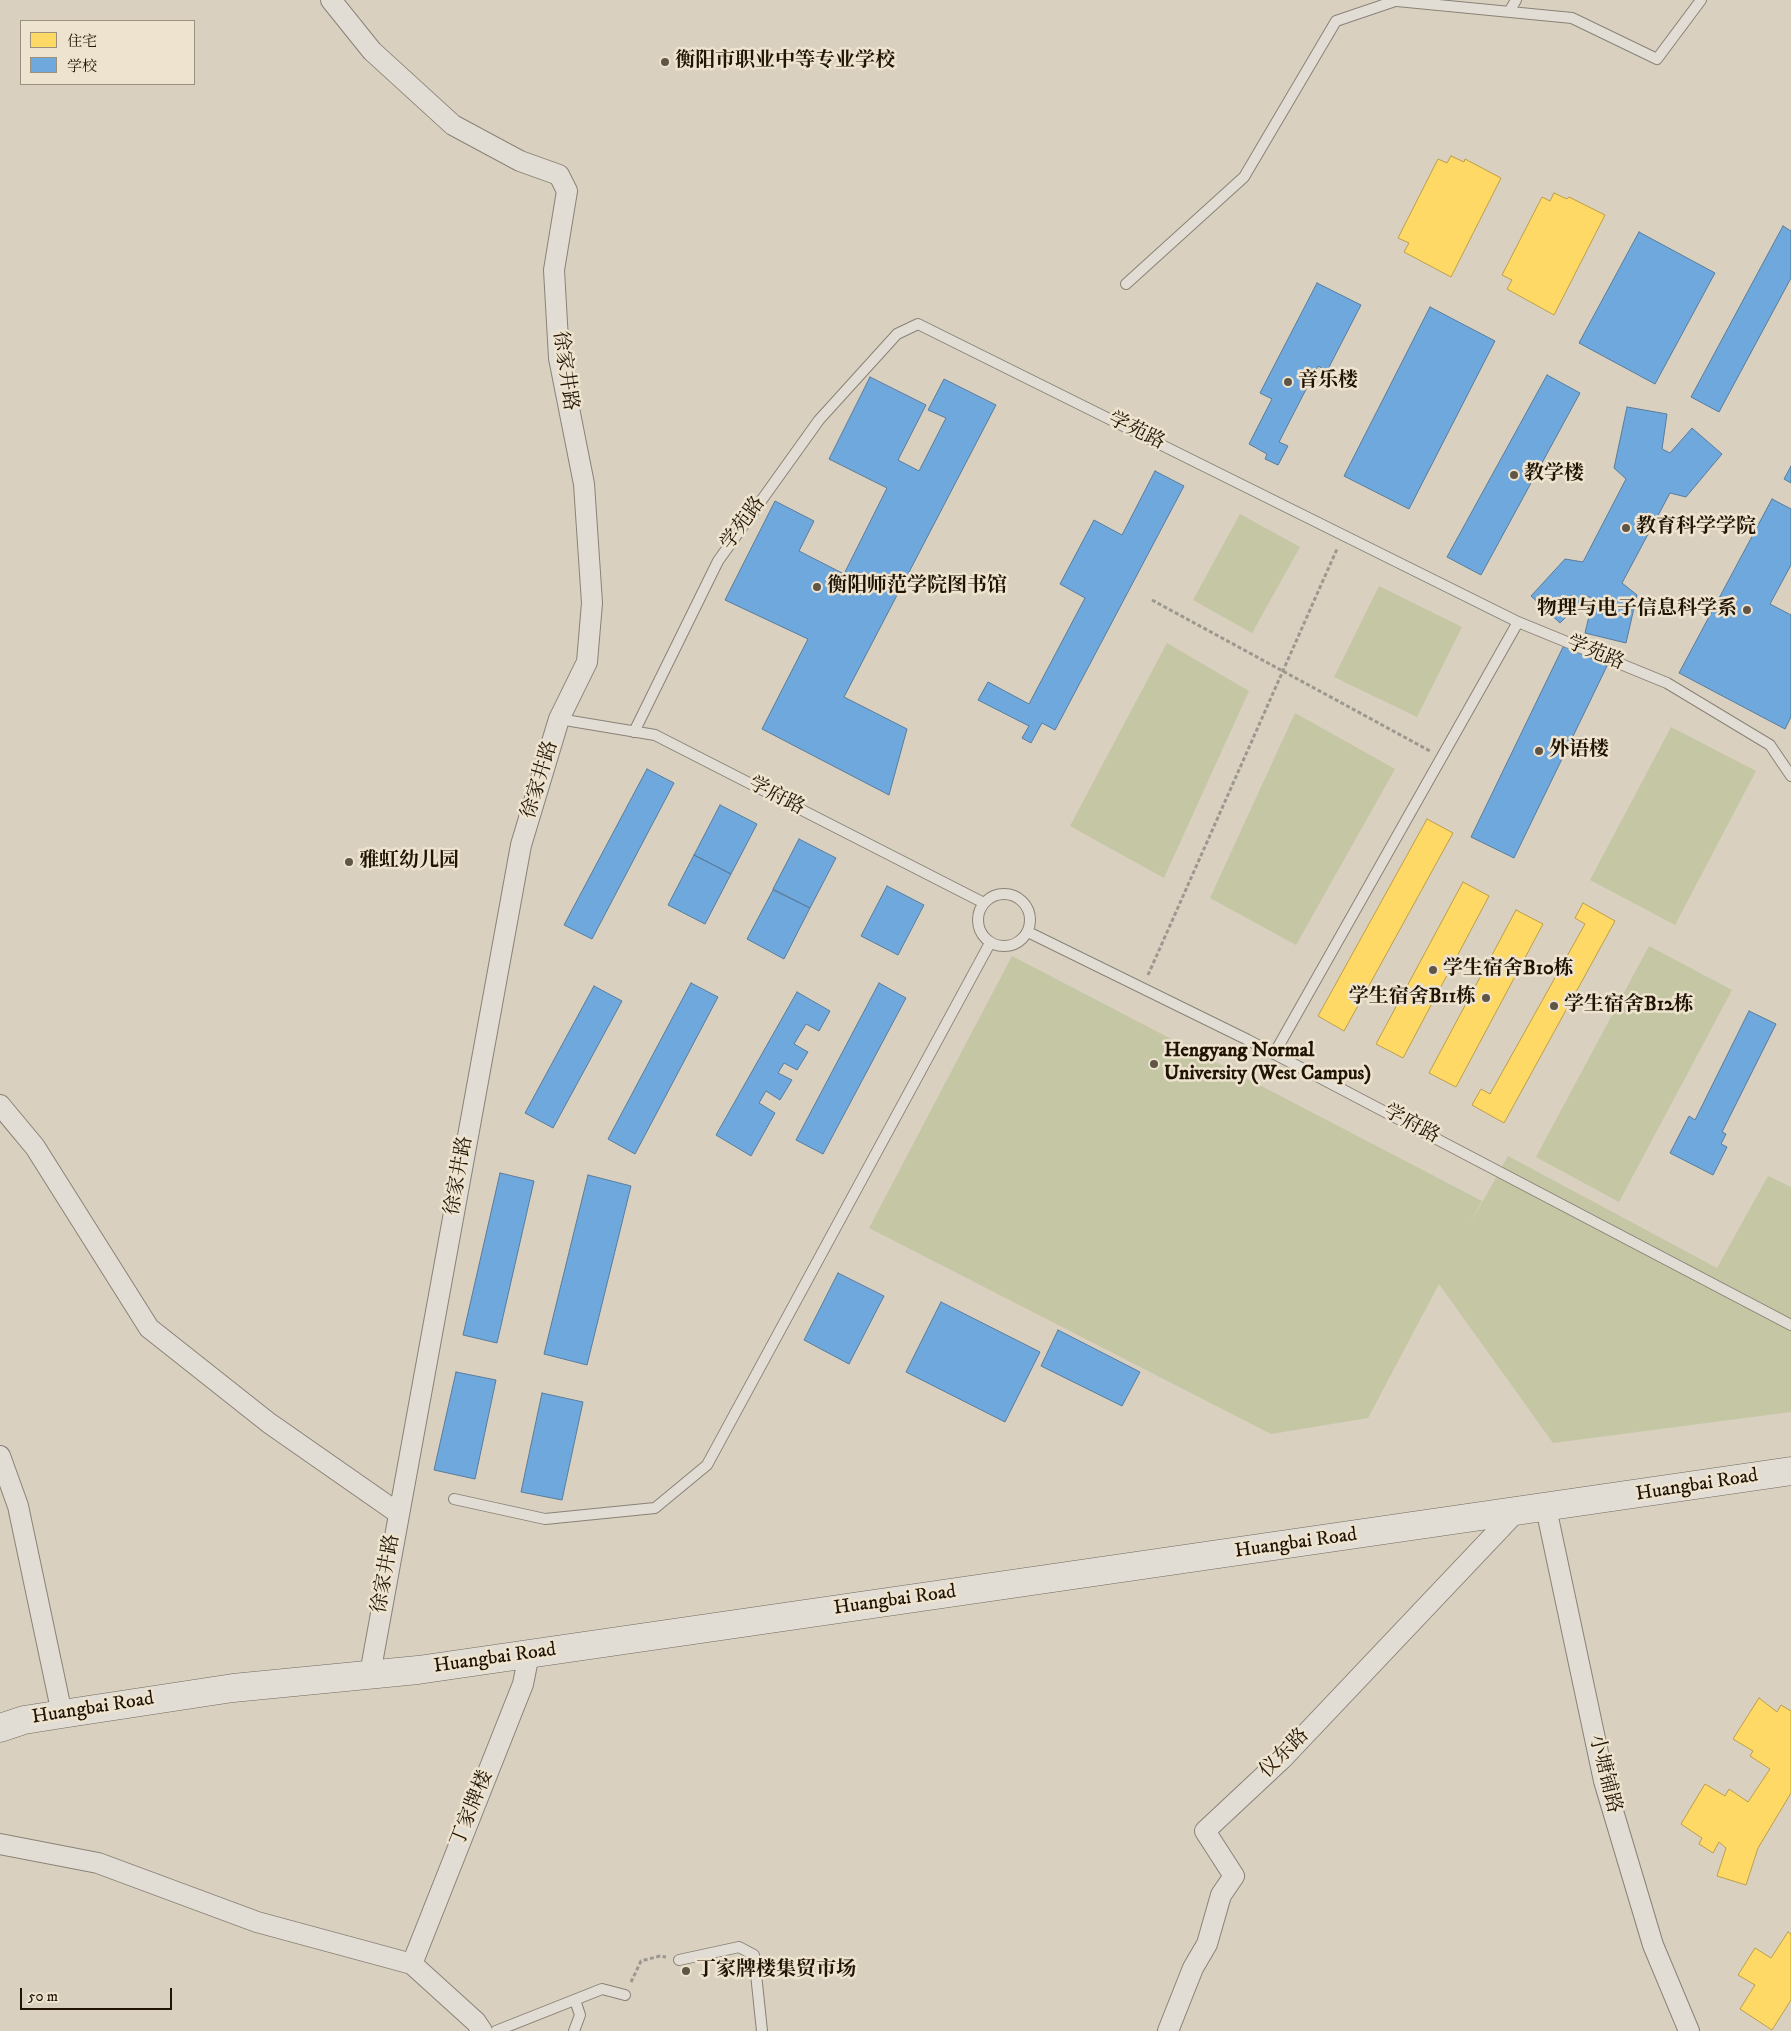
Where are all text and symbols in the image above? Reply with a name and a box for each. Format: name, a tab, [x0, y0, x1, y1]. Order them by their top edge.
legend	[20, 20, 195, 85]
text: 住宅	[67, 32, 97, 51]
place label: 衡阳市职业中等专业学校	[675, 50, 895, 74]
marker: 衡阳市职业中等专业学校	[659, 56, 671, 68]
text: 学校	[67, 57, 97, 76]
street label: 徐家井路	[547, 330, 581, 412]
place label: 音乐楼	[1298, 370, 1358, 394]
marker: 音乐楼	[1282, 376, 1294, 388]
street label: 学苑路	[1104, 408, 1168, 456]
place label: 教学楼	[1524, 463, 1584, 487]
marker: 教学楼	[1508, 469, 1520, 481]
street label: 学苑路	[717, 493, 771, 555]
place label: 教育科学学院	[1636, 516, 1756, 540]
marker: 教育科学学院	[1620, 522, 1632, 534]
place label: 衡阳师范学院图书馆	[827, 575, 1007, 599]
marker: 衡阳师范学院图书馆	[811, 581, 823, 593]
place label: 物理与电子信息科学系	[1537, 598, 1737, 622]
marker: 物理与电子信息科学系	[1741, 604, 1753, 616]
street label: 学苑路	[1563, 632, 1627, 676]
street label: 徐家井路	[518, 738, 564, 822]
place label: 外语楼	[1549, 739, 1609, 763]
marker: 外语楼	[1533, 745, 1545, 757]
street label: 学府路	[744, 773, 808, 821]
place label: 雅虹幼儿园	[359, 850, 459, 874]
marker: 雅虹幼儿园	[343, 856, 355, 868]
place label: 学生宿舍B10栋	[1443, 958, 1574, 982]
marker: 学生宿舍B10栋	[1427, 964, 1439, 976]
place label: 学生宿舍B11栋	[1349, 986, 1476, 1010]
marker: 学生宿舍B11栋	[1480, 992, 1492, 1004]
place label: 学生宿舍B12栋	[1564, 994, 1694, 1018]
marker: 学生宿舍B12栋	[1548, 1000, 1560, 1012]
place label: Hengyang Normal University (West Campus)	[1164, 1040, 1371, 1087]
marker: Hengyang Normal University (West Campus)	[1148, 1058, 1160, 1070]
street label: 学府路	[1379, 1100, 1443, 1150]
street label: 徐家井路	[441, 1135, 479, 1217]
street label: Huangbai Road	[1634, 1464, 1760, 1508]
street label: Huangbai Road	[1233, 1524, 1359, 1564]
street label: 徐家井路	[368, 1533, 406, 1615]
street label: Huangbai Road	[832, 1581, 958, 1621]
street label: Huangbai Road	[432, 1639, 558, 1679]
street label: Huangbai Road	[30, 1687, 156, 1731]
street label: 仪东路	[1255, 1724, 1315, 1784]
street label: 小塘铺路	[1583, 1732, 1625, 1816]
street label: 丁家牌楼	[447, 1767, 499, 1851]
place label: 丁家牌楼集贸市场	[696, 1959, 856, 1983]
marker: 丁家牌楼集贸市场	[680, 1965, 692, 1977]
scale bar	[22, 1978, 175, 2010]
text: 50 m	[28, 1987, 58, 2006]

